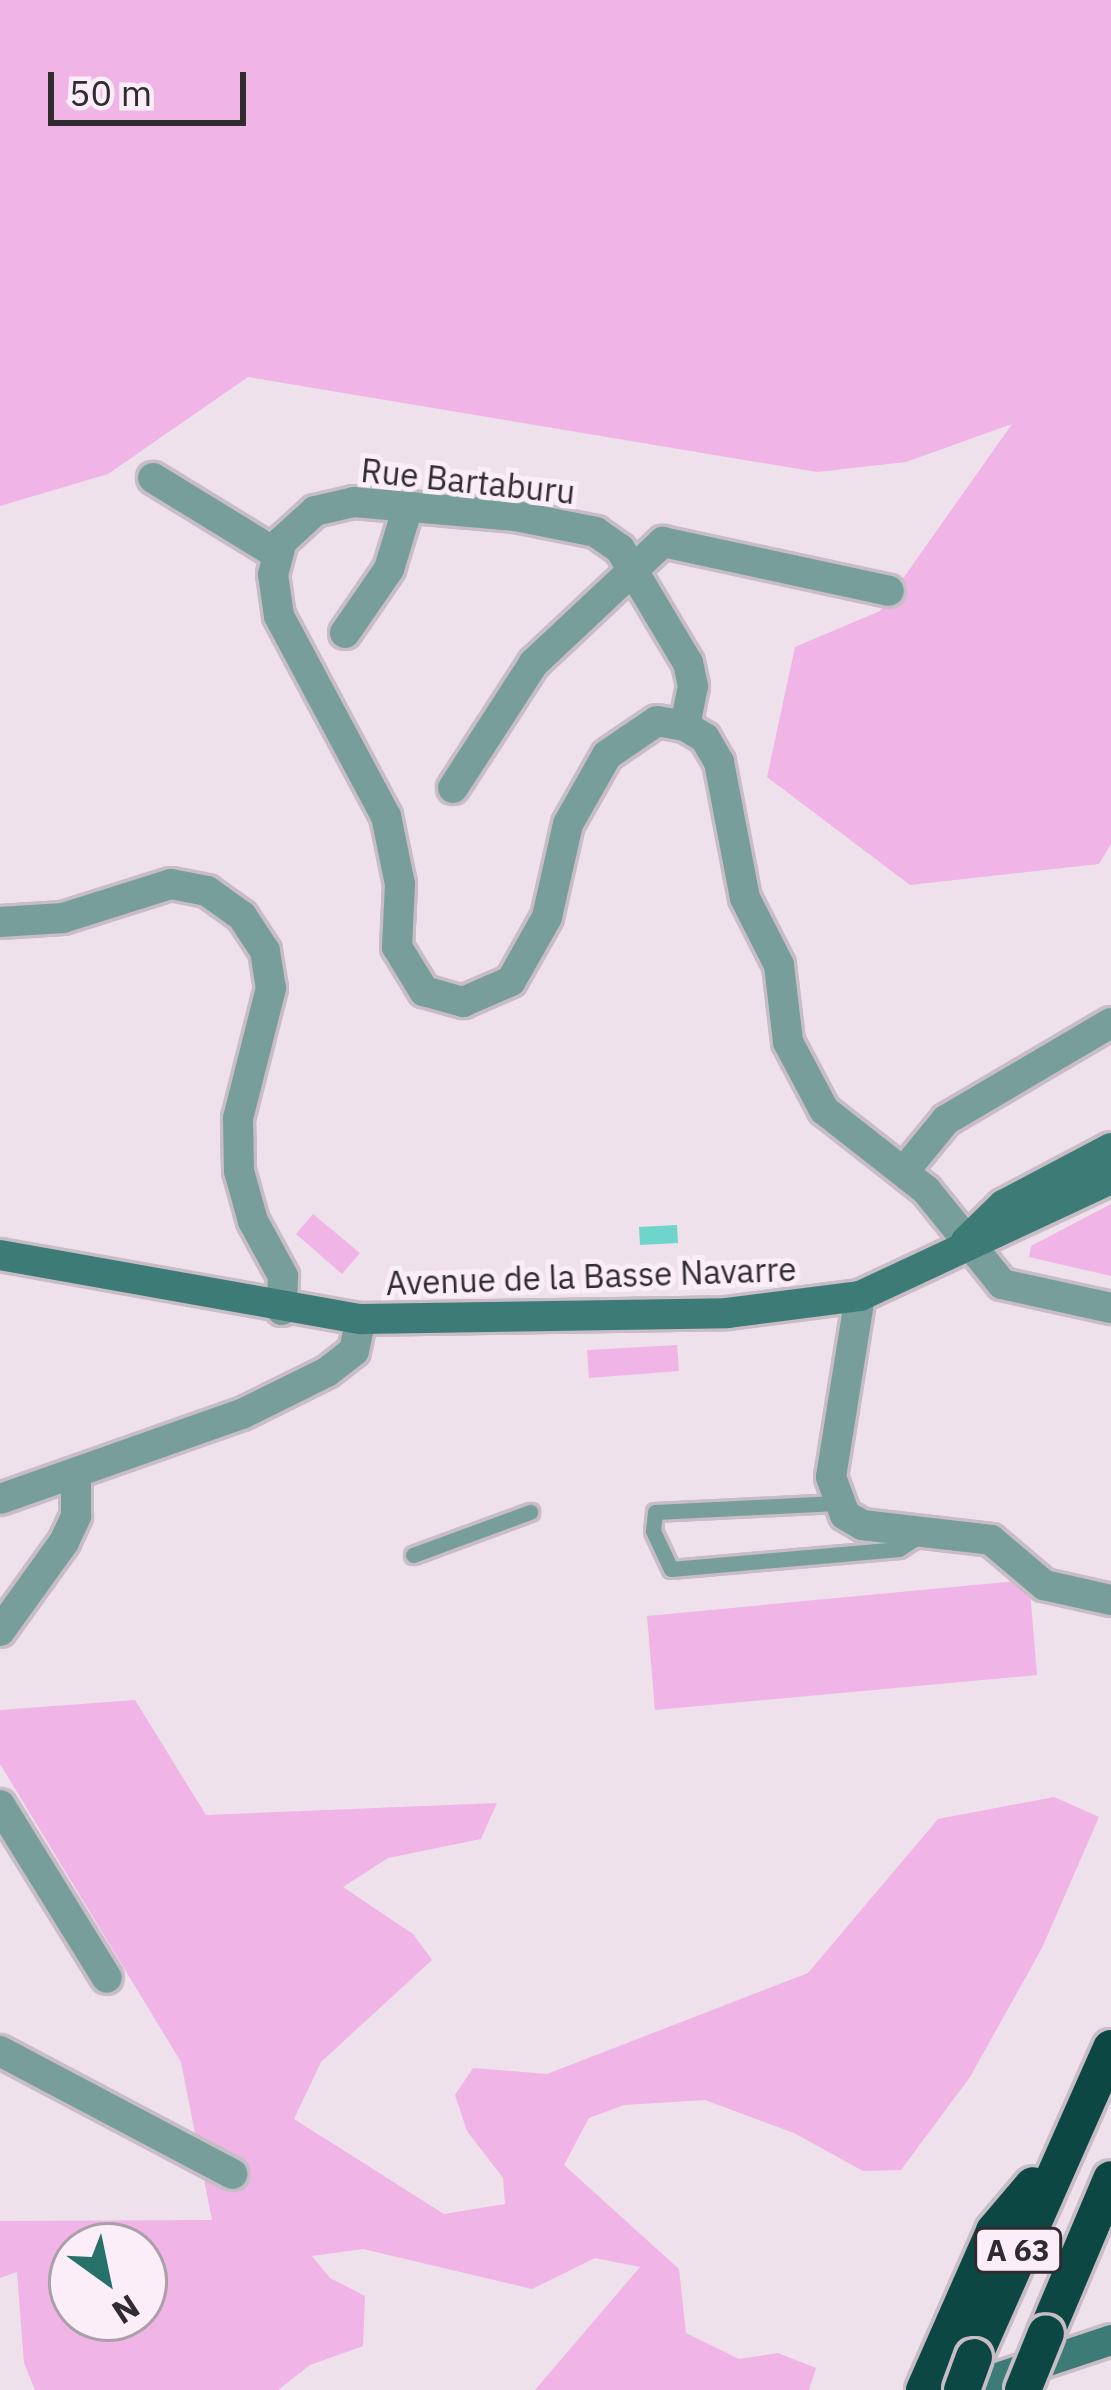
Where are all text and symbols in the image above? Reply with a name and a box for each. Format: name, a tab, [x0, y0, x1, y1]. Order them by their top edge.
scale bar	[54, 48, 252, 122]
text: 50 m	[69, 69, 152, 116]
street label: Rue Bartaburu	[359, 450, 577, 512]
street label: Avenue de la Basse Navarre	[385, 1249, 797, 1303]
north arrow	[48, 2222, 168, 2342]
road number: A 63	[973, 2226, 1063, 2274]
text: N	[105, 2286, 148, 2335]

